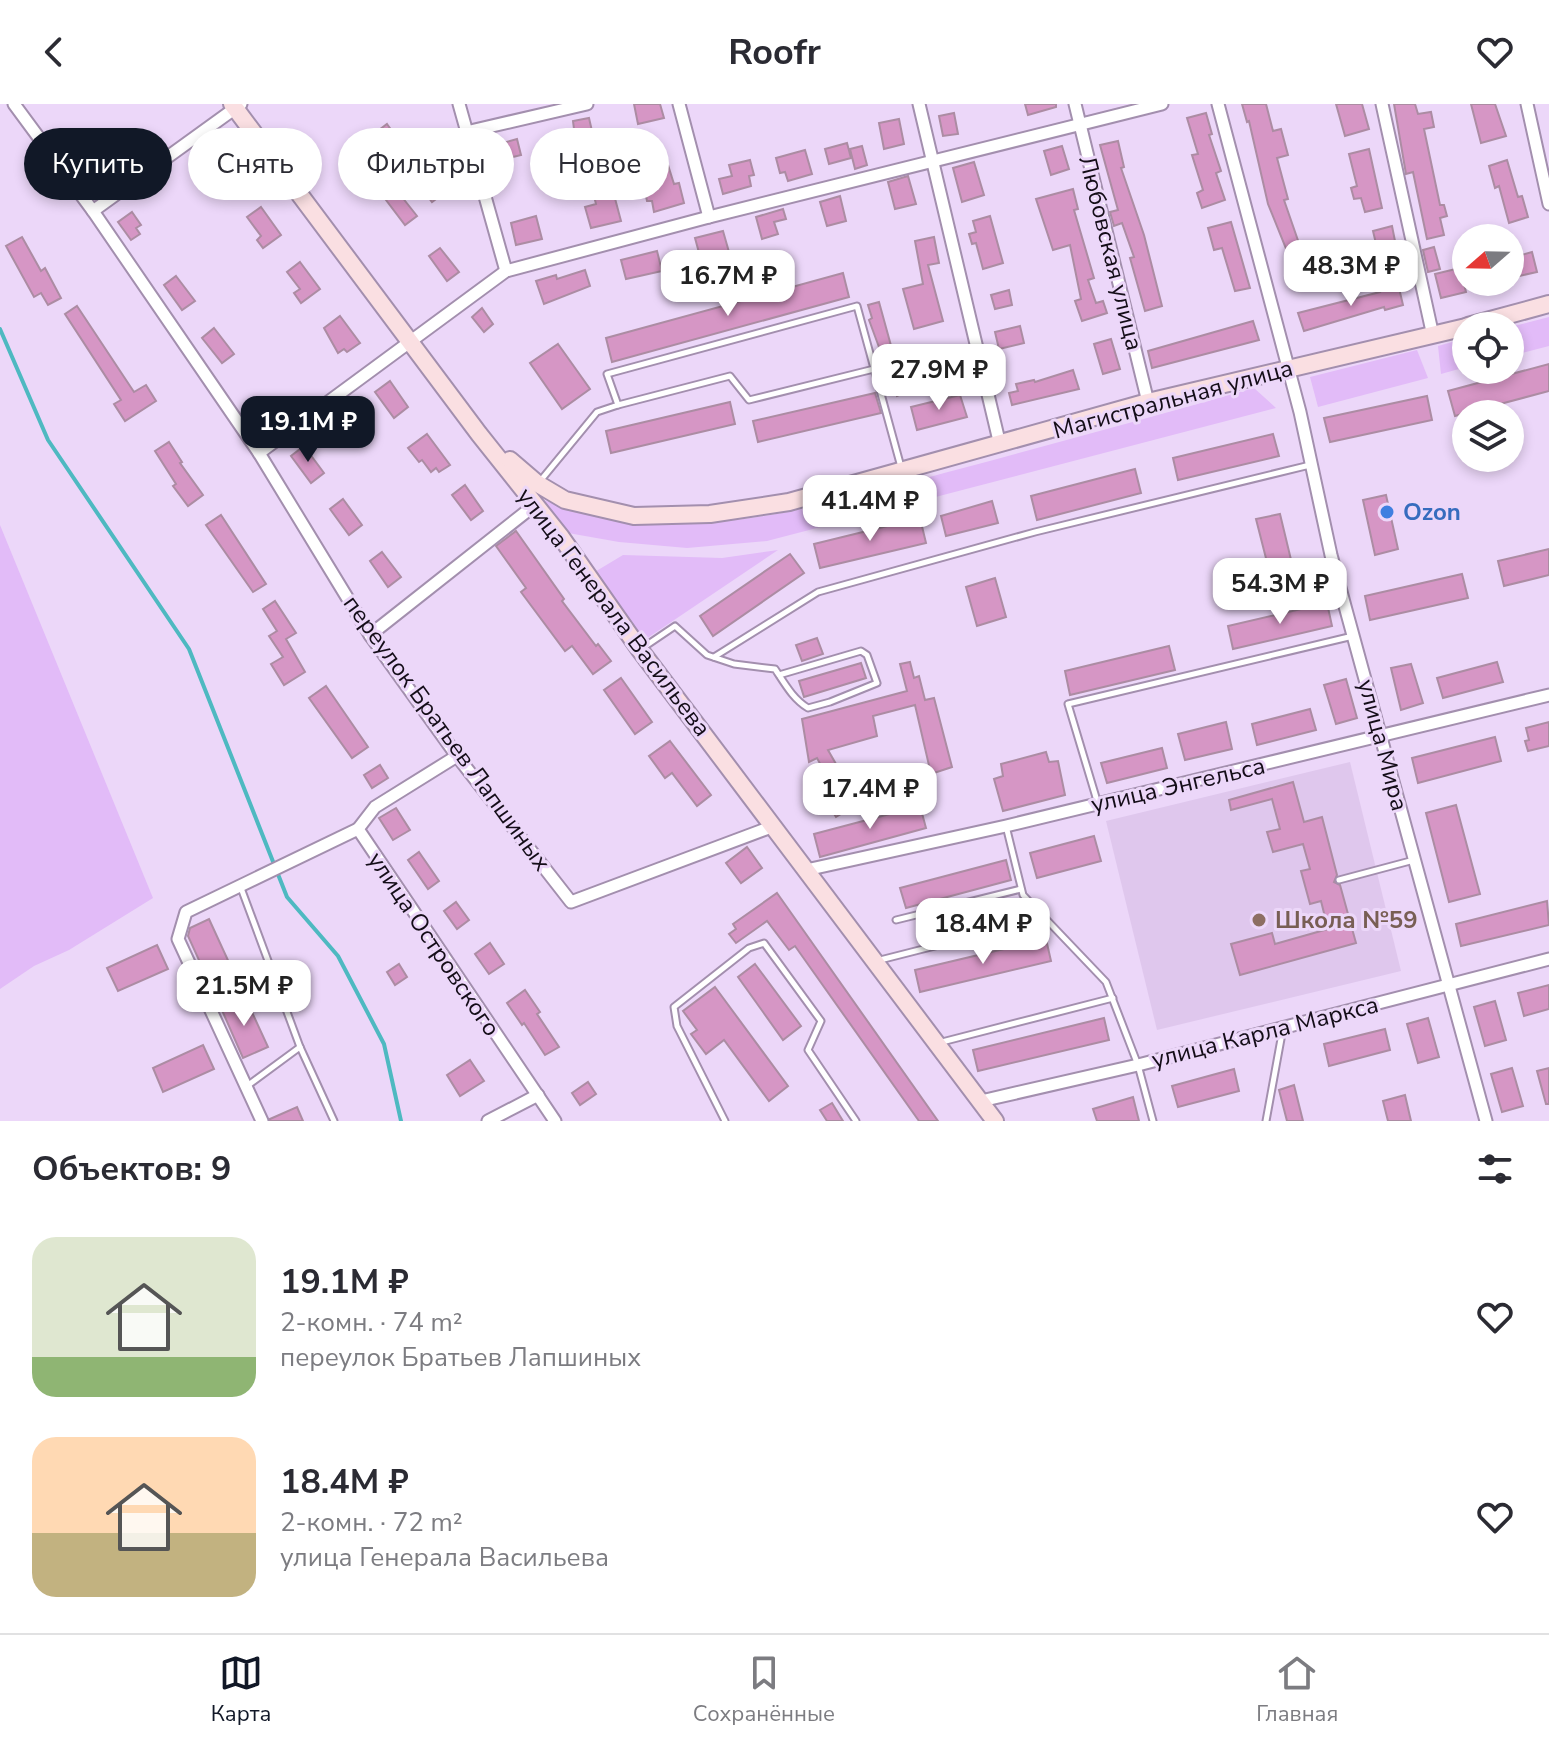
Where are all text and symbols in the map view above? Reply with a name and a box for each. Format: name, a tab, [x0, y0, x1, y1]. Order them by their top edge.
text: Roofr	[728, 28, 821, 77]
icon: back	[32, 30, 76, 74]
icon: heart	[1473, 30, 1517, 74]
chip: Купить	[24, 128, 172, 200]
chip: Снять	[188, 128, 322, 200]
chip: Фильтры	[338, 128, 514, 200]
chip: Новое	[530, 128, 669, 200]
street label: Любовская улица	[1071, 152, 1151, 354]
north arrow	[1452, 224, 1524, 296]
map controls	[1452, 224, 1524, 472]
pin: 48.3M ₽	[1277, 240, 1425, 308]
text: 48.3M ₽	[1302, 248, 1400, 283]
pin: 16.7M ₽	[654, 250, 802, 318]
text: 16.7M ₽	[679, 258, 777, 293]
button: locate	[1452, 312, 1524, 384]
pin: 27.9M ₽	[865, 344, 1013, 412]
text: 27.9M ₽	[890, 352, 988, 387]
street label: Магистральная улица	[1050, 352, 1296, 446]
pin: 19.1M ₽	[234, 396, 382, 464]
button: layers	[1452, 400, 1524, 472]
text: 19.1M ₽	[259, 404, 357, 439]
pin: 41.4M ₽	[796, 475, 944, 543]
street label: улица Генерала Васильева	[510, 481, 718, 743]
text: 41.4M ₽	[821, 483, 919, 518]
place label: Ozon	[1403, 496, 1461, 528]
marker: Ozon	[1378, 503, 1396, 521]
pin: 54.3M ₽	[1206, 558, 1354, 626]
text: 54.3M ₽	[1231, 566, 1329, 601]
street label: переулок Братьев Лапшиных	[336, 589, 558, 877]
street label: улица Мира	[1350, 676, 1416, 814]
street label: улица Энгельса	[1088, 749, 1268, 821]
pin: 17.4M ₽	[796, 763, 944, 831]
text: 17.4M ₽	[821, 771, 919, 806]
street label: улица Островского	[360, 845, 508, 1043]
pin: 18.4M ₽	[909, 898, 1057, 966]
place label: Школа №59	[1275, 904, 1418, 936]
text: 18.4M ₽	[934, 906, 1032, 941]
marker: Школа №59	[1250, 911, 1268, 929]
pin: 21.5M ₽	[170, 960, 318, 1028]
text: 21.5M ₽	[195, 968, 293, 1003]
street label: улица Карла Маркса	[1148, 988, 1382, 1076]
text: Объектов: 9	[32, 1146, 231, 1192]
icon: filters	[1473, 1147, 1517, 1191]
text: 19.1M ₽	[280, 1259, 409, 1305]
icon: home	[96, 1269, 192, 1365]
icon: heart	[1473, 1295, 1517, 1339]
text: 2-комн. · 74 m²	[280, 1305, 463, 1340]
text: переулок Братьев Лапшиных	[280, 1340, 641, 1375]
text: 18.4M ₽	[280, 1459, 409, 1505]
icon: home	[96, 1469, 192, 1565]
icon: heart	[1473, 1495, 1517, 1539]
text: 2-комн. · 72 m²	[280, 1505, 463, 1540]
text: улица Генерала Васильева	[280, 1540, 609, 1575]
tab: Карта	[211, 1651, 271, 1729]
tab: Сохранённые	[693, 1651, 835, 1729]
tab: Главная	[1256, 1651, 1338, 1729]

